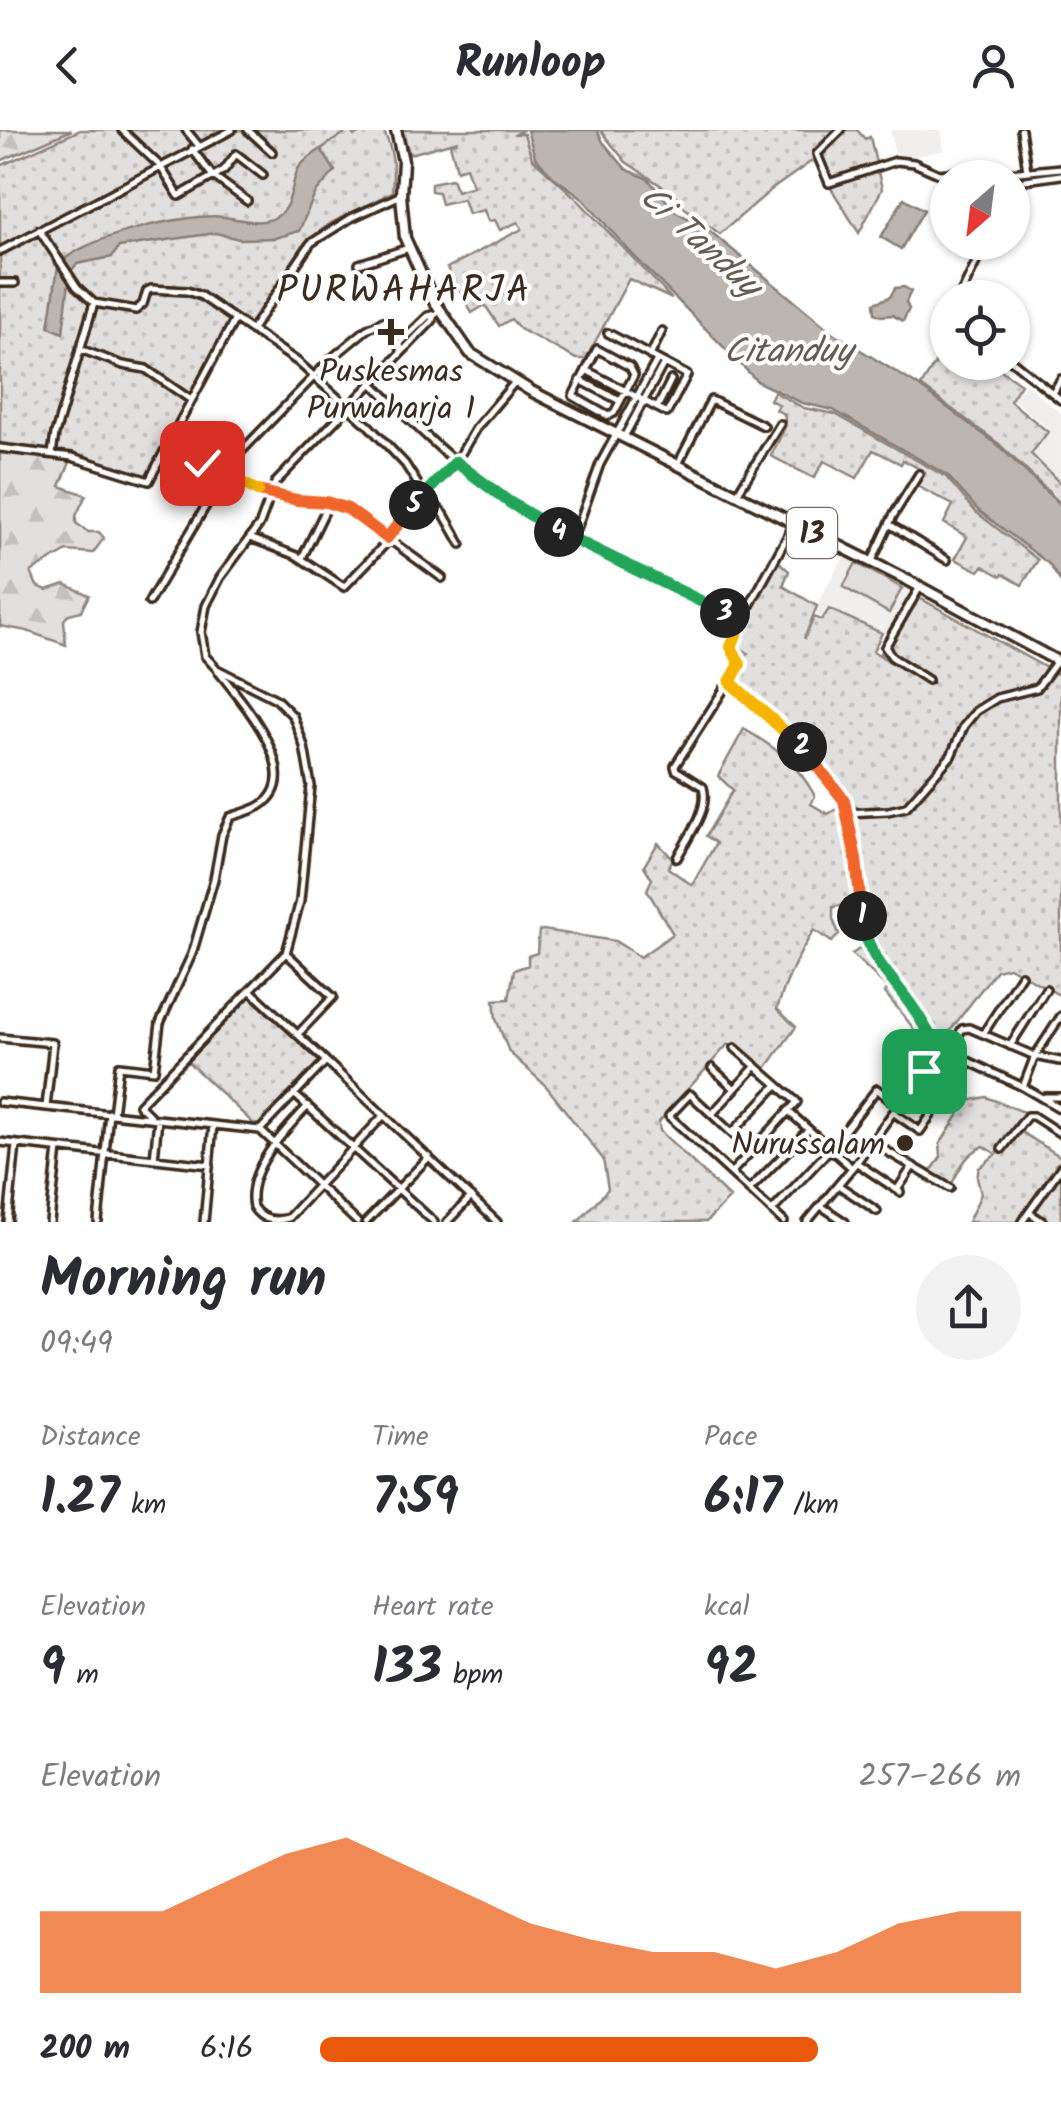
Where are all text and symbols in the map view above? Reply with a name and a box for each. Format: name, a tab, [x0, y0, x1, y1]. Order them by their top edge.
text: Runloop	[455, 29, 606, 101]
icon: back	[40, 38, 95, 93]
icon: person	[966, 38, 1021, 93]
north arrow	[930, 160, 1030, 260]
map controls	[930, 160, 1030, 380]
water label: Ci Tanduy	[625, 172, 776, 316]
district label: PURWAHARJA	[276, 262, 532, 322]
button: locate	[930, 280, 1030, 380]
marker: Puskesmas Purwaharja 1	[378, 319, 404, 345]
water label: Citanduy	[724, 325, 857, 381]
place label: Puskesmas Purwaharja 1	[307, 347, 475, 435]
pin	[160, 421, 245, 506]
icon: check	[175, 436, 230, 491]
pin: 5	[389, 480, 439, 530]
text: 5	[407, 482, 421, 527]
pin: 4	[534, 507, 584, 557]
road number: 13	[787, 508, 837, 558]
text: 4	[551, 509, 567, 554]
pin: 3	[700, 588, 750, 638]
text: 3	[717, 590, 733, 635]
pin: 2	[777, 722, 827, 772]
text: 2	[794, 724, 810, 769]
pin: 1	[837, 891, 887, 941]
text: 1	[858, 893, 866, 938]
pin	[882, 1029, 967, 1114]
icon: arrive	[897, 1044, 952, 1099]
place label: Nurussalam	[731, 1120, 885, 1171]
marker: Nurussalam	[894, 1132, 916, 1154]
text: Morning run	[40, 1238, 327, 1325]
button: share	[916, 1255, 1021, 1360]
text: 09:49	[40, 1319, 113, 1370]
text: Distance	[40, 1415, 141, 1460]
text: Time	[372, 1415, 429, 1460]
text: Pace	[704, 1415, 757, 1460]
text: 1.27	[40, 1460, 120, 1540]
text: 7:59	[372, 1460, 459, 1540]
text: 6:17	[704, 1460, 782, 1540]
text: km	[120, 1483, 166, 1528]
text: /km	[782, 1483, 839, 1528]
text: Elevation	[40, 1585, 146, 1630]
text: Heart rate	[372, 1585, 494, 1630]
text: kcal	[704, 1585, 750, 1630]
text: 9	[40, 1630, 65, 1710]
text: 133	[372, 1630, 442, 1710]
text: 92	[704, 1630, 758, 1710]
text: m	[65, 1653, 99, 1698]
text: bpm	[442, 1653, 503, 1698]
text: Elevation	[40, 1752, 161, 1803]
text: 257–266 m	[858, 1752, 1021, 1803]
text: 200 m	[40, 2024, 130, 2075]
text: 6:16	[200, 2024, 254, 2075]

